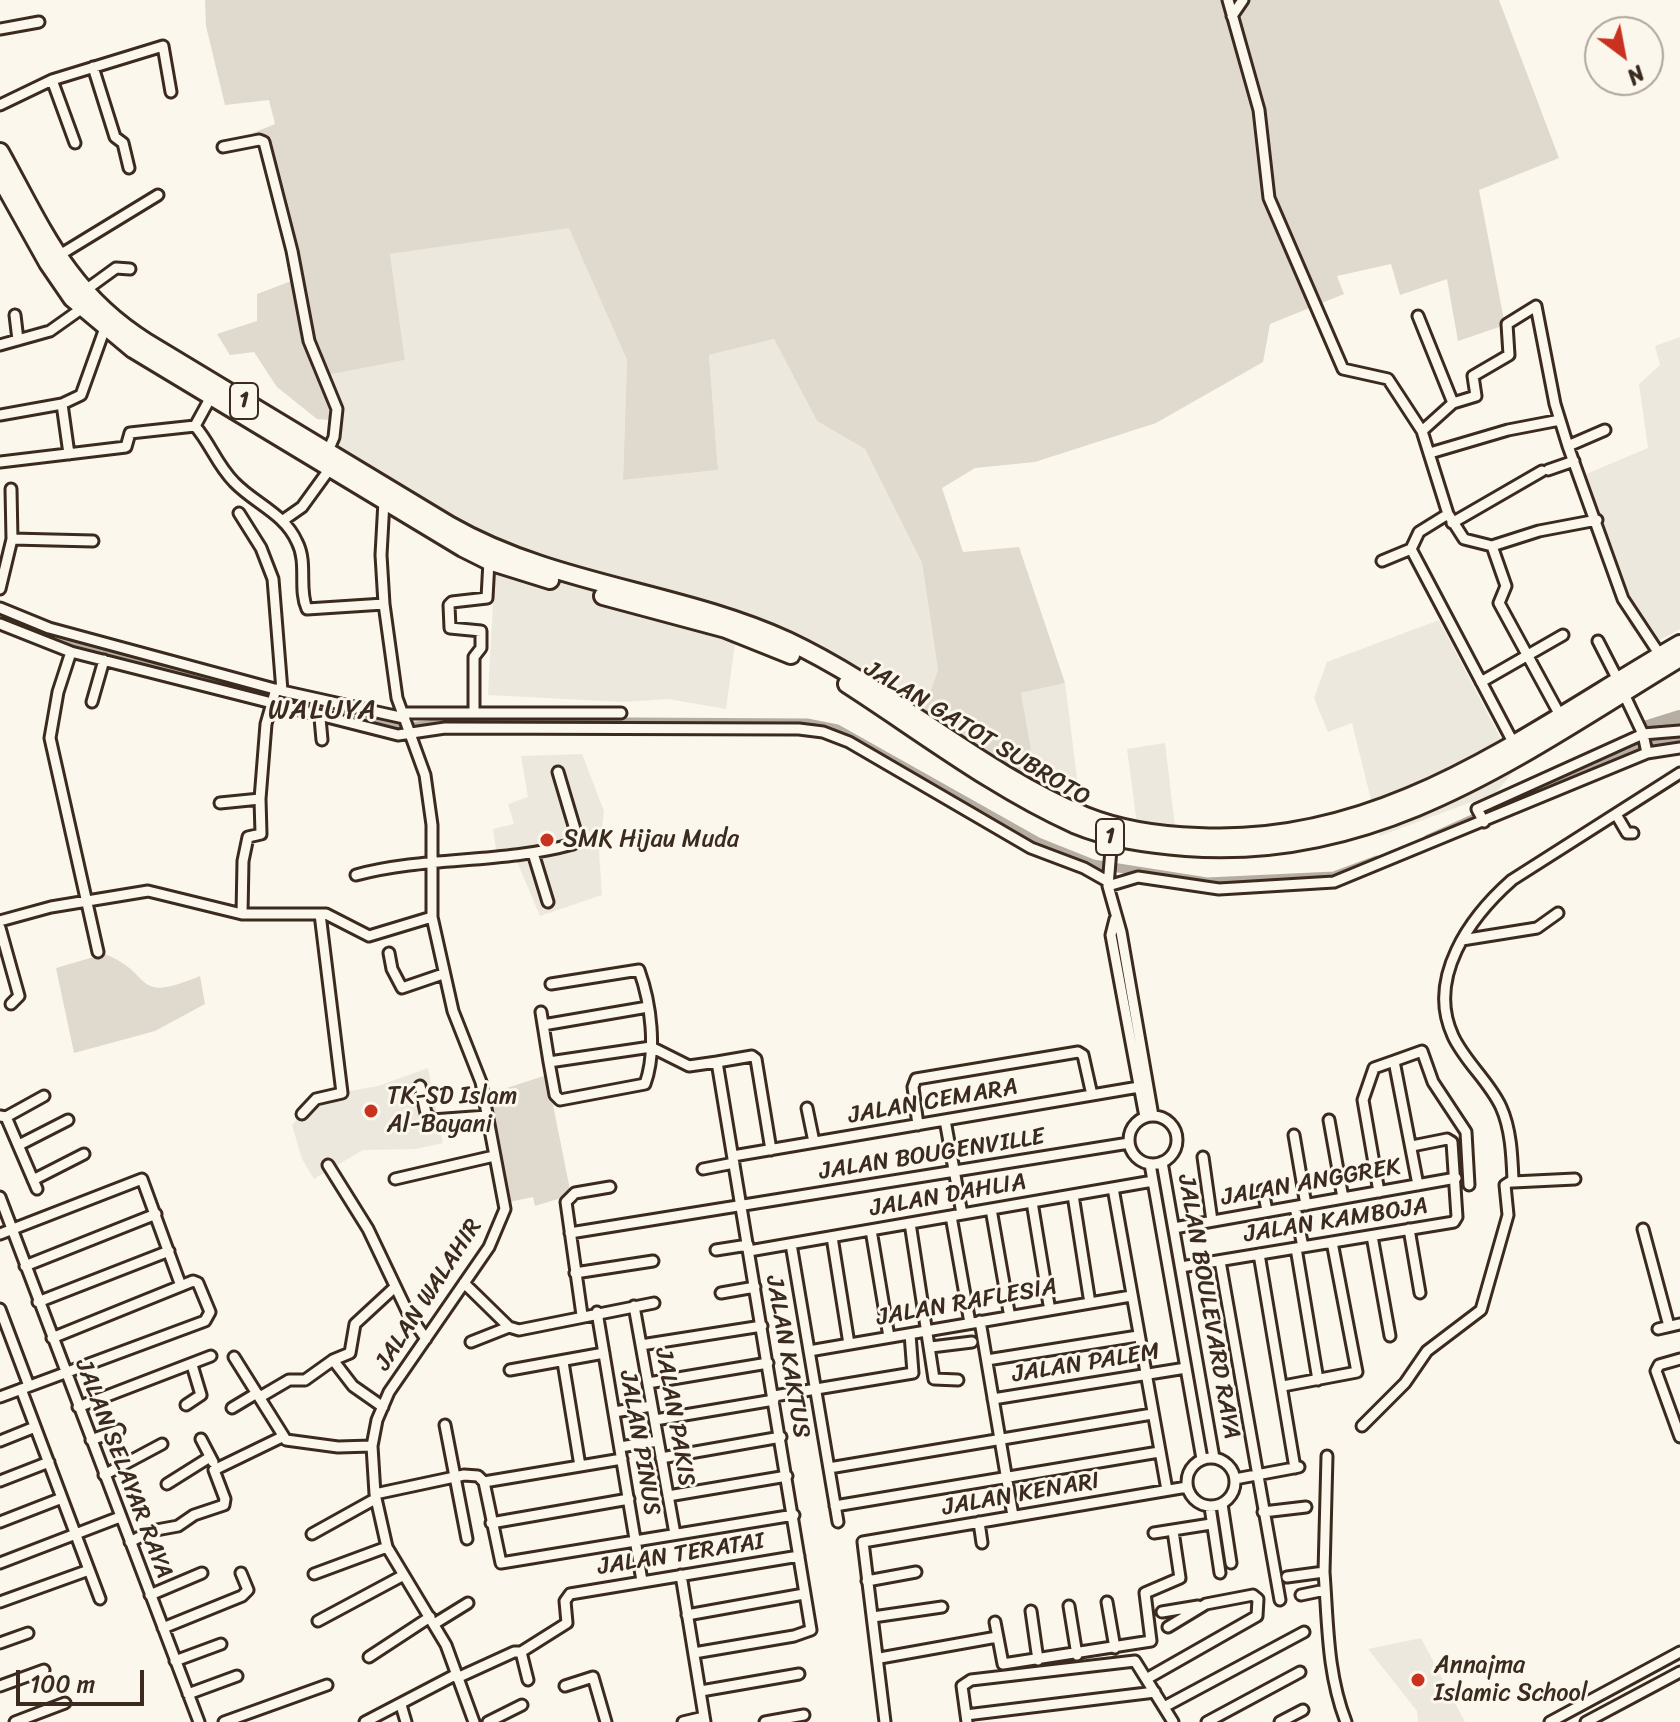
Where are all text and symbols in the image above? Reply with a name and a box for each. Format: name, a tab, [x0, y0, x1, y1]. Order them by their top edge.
north arrow	[1584, 16, 1664, 96]
text: N	[1619, 55, 1653, 96]
road number: 1	[230, 383, 258, 419]
street label: JALAN GATOT SUBROTO	[859, 655, 1095, 813]
district label: WALUYA	[268, 694, 378, 728]
road number: 1	[1096, 819, 1124, 855]
place label: SMK Hijau Muda	[563, 826, 739, 854]
marker: SMK Hijau Muda	[538, 831, 556, 849]
street label: JALAN CEMARA	[846, 1073, 1020, 1131]
place label: TK-SD Islam Al-Bayani	[387, 1083, 517, 1139]
marker: TK-SD Islam Al-Bayani	[362, 1102, 380, 1120]
street label: JALAN BOUGENVILLE	[817, 1123, 1047, 1187]
street label: JALAN ANGGREK	[1219, 1153, 1403, 1213]
street label: JALAN DAHLIA	[868, 1168, 1028, 1224]
street label: JALAN BOULEVARD RAYA	[1171, 1173, 1245, 1441]
street label: JALAN KAMBOJA	[1242, 1192, 1430, 1250]
street label: JALAN WALAHIR	[369, 1214, 489, 1376]
street label: JALAN RAFLESIA	[874, 1273, 1060, 1333]
street label: JALAN KAKTUS	[759, 1274, 815, 1440]
street label: JALAN PALEM	[1010, 1338, 1162, 1390]
street label: JALAN PAKIS	[648, 1346, 700, 1488]
street label: JALAN SELAYAR RAYA	[68, 1355, 178, 1583]
street label: JALAN PINUS	[612, 1368, 666, 1518]
street label: JALAN KENARI	[940, 1467, 1102, 1523]
street label: JALAN TERATAI	[596, 1528, 766, 1582]
place label: Annajma Islamic School	[1434, 1652, 1588, 1708]
scale bar	[20, 1654, 148, 1704]
text: 100 m	[30, 1663, 95, 1705]
marker: Annajma Islamic School	[1409, 1671, 1427, 1689]

